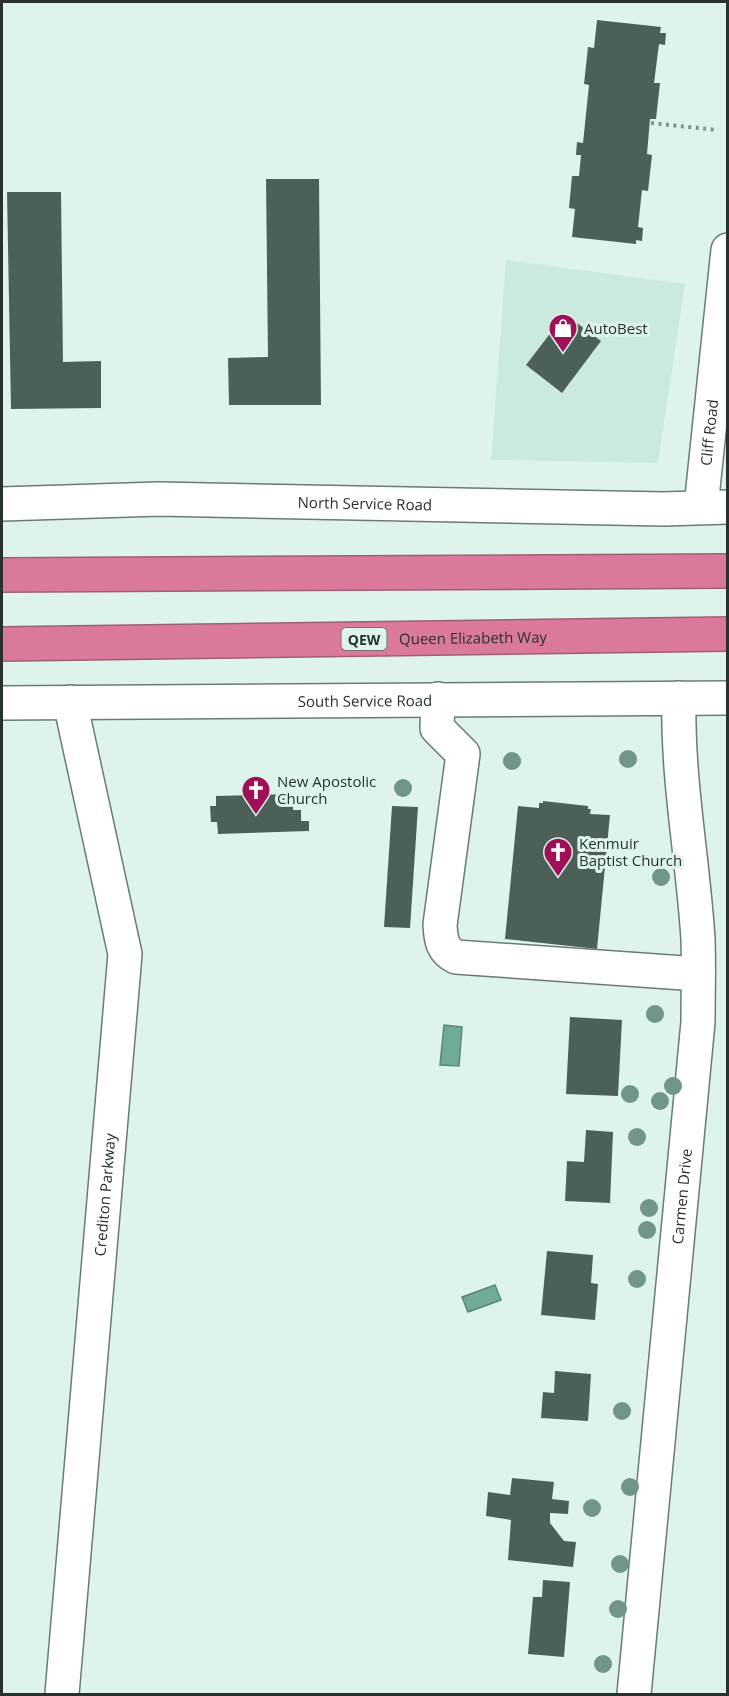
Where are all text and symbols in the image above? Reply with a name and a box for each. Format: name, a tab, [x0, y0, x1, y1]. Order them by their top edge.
shop icon: AutoBest	[547, 312, 579, 354]
place label: AutoBest	[584, 318, 648, 338]
street label: Cliff Road	[695, 398, 722, 467]
street label: North Service Road	[297, 492, 432, 514]
street label: Queen Elizabeth Way	[399, 626, 548, 649]
road number: QEW	[342, 628, 386, 650]
street label: South Service Road	[298, 690, 432, 711]
place label: New Apostolic Church	[277, 771, 376, 808]
church icon: New Apostolic Church	[240, 774, 272, 816]
place label: Kenmuir Baptist Church	[579, 833, 682, 870]
church icon: Kenmuir Baptist Church	[542, 836, 574, 878]
street label: Crediton Parkway	[89, 1132, 120, 1257]
street label: Carmen Drive	[667, 1147, 696, 1245]

